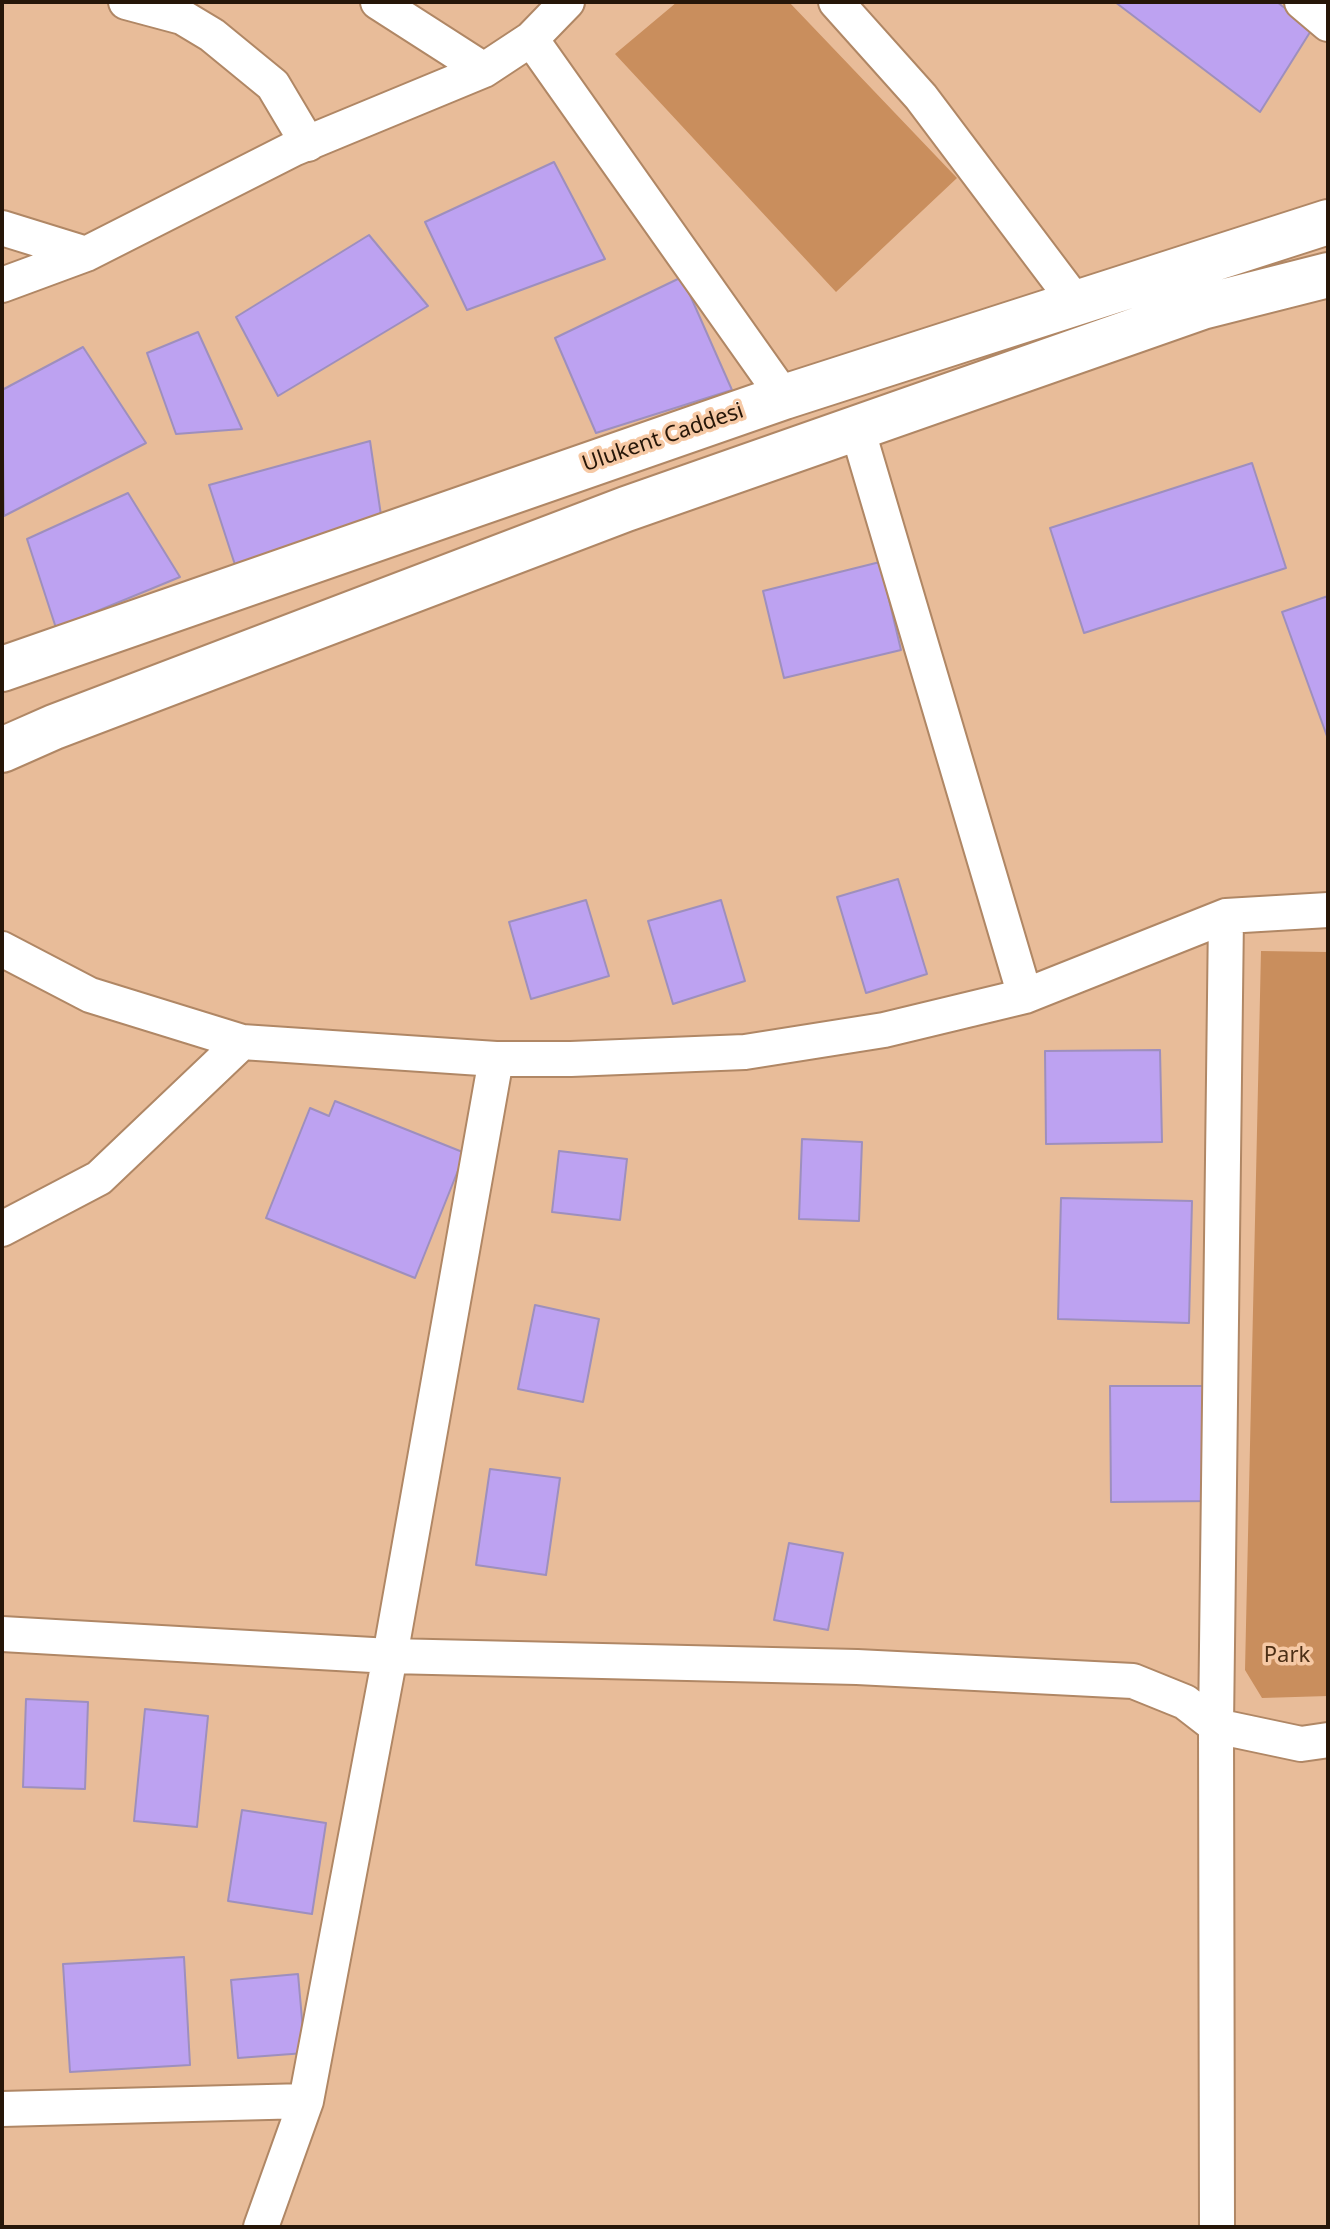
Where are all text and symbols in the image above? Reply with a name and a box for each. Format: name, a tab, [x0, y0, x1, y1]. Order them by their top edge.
street label: Ulukent Caddesi	[579, 398, 747, 478]
park label: Park	[1264, 1643, 1310, 1669]

